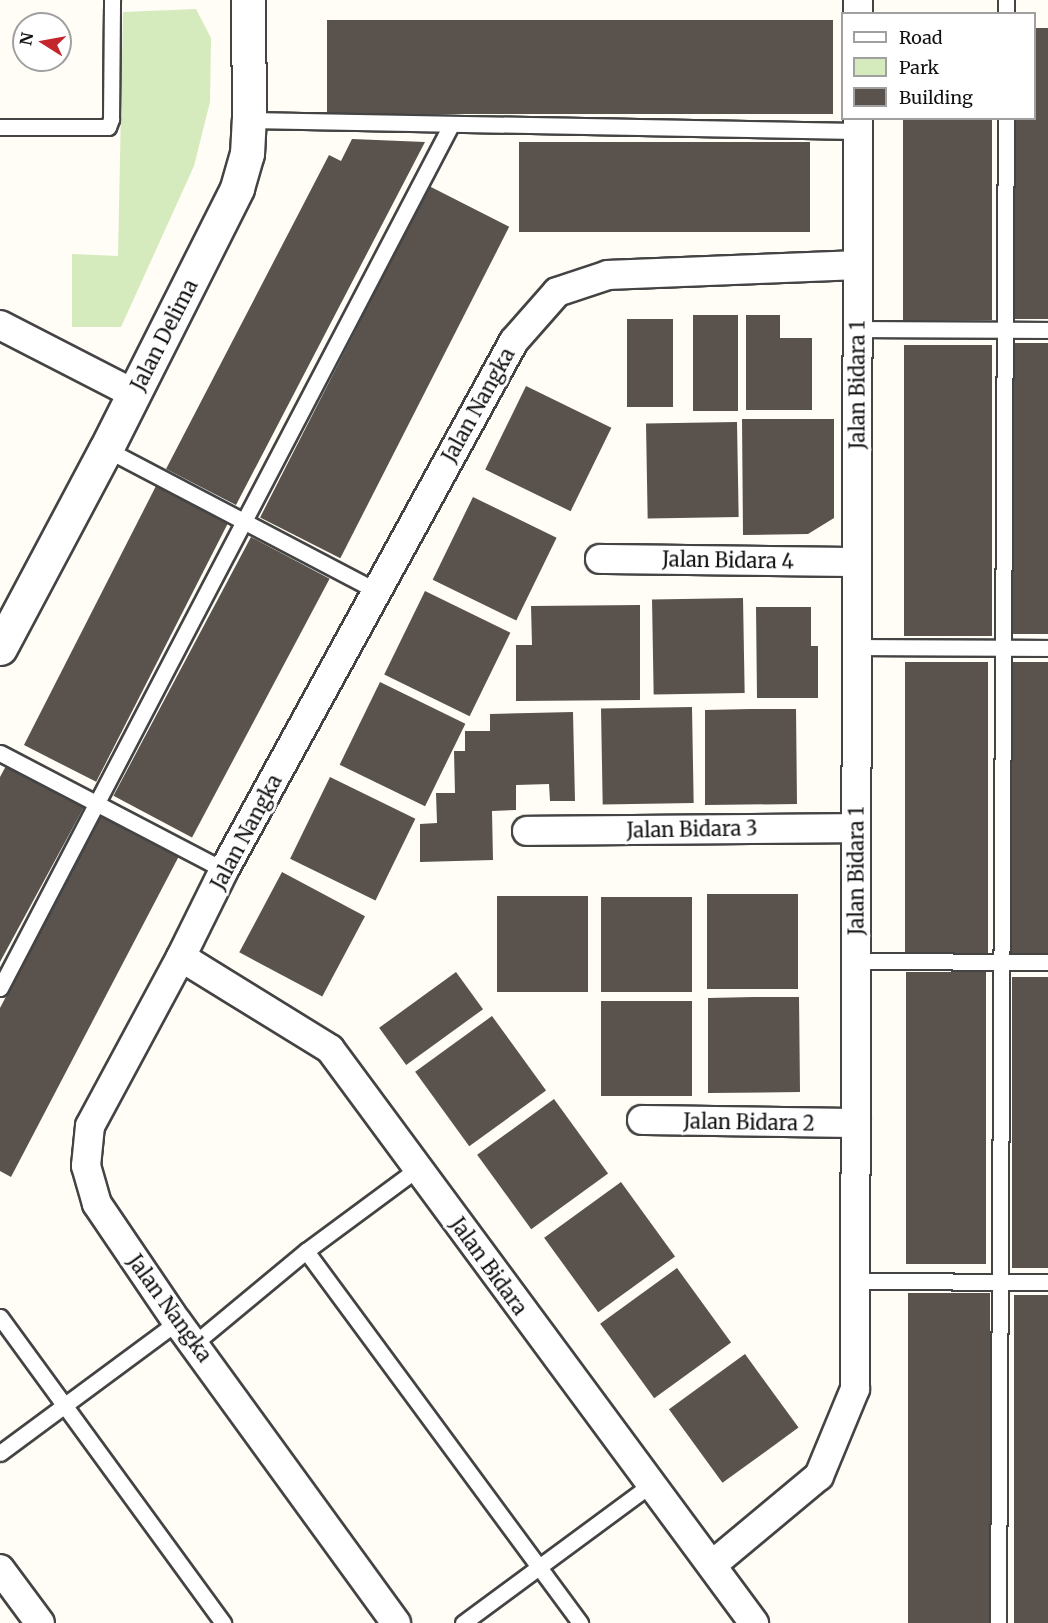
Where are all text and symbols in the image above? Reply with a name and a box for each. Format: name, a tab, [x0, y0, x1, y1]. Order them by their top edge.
north arrow	[12, 12, 72, 72]
legend	[841, 12, 1036, 120]
text: Road	[899, 26, 943, 49]
text: N	[15, 31, 37, 47]
text: Park	[899, 56, 939, 79]
text: Building	[899, 86, 973, 109]
street label: Jalan Delima	[126, 275, 202, 395]
street label: Jalan Bidara 1	[845, 321, 869, 449]
street label: Jalan Nangka	[437, 344, 519, 466]
street label: Jalan Bidara 4	[662, 547, 794, 573]
street label: Jalan Nangka	[206, 770, 286, 894]
street label: Jalan Bidara 1	[844, 807, 868, 935]
street label: Jalan Bidara 3	[626, 816, 758, 842]
street label: Jalan Bidara 2	[683, 1109, 815, 1135]
street label: Jalan Bidara	[446, 1213, 532, 1319]
street label: Jalan Nangka	[123, 1250, 217, 1366]

